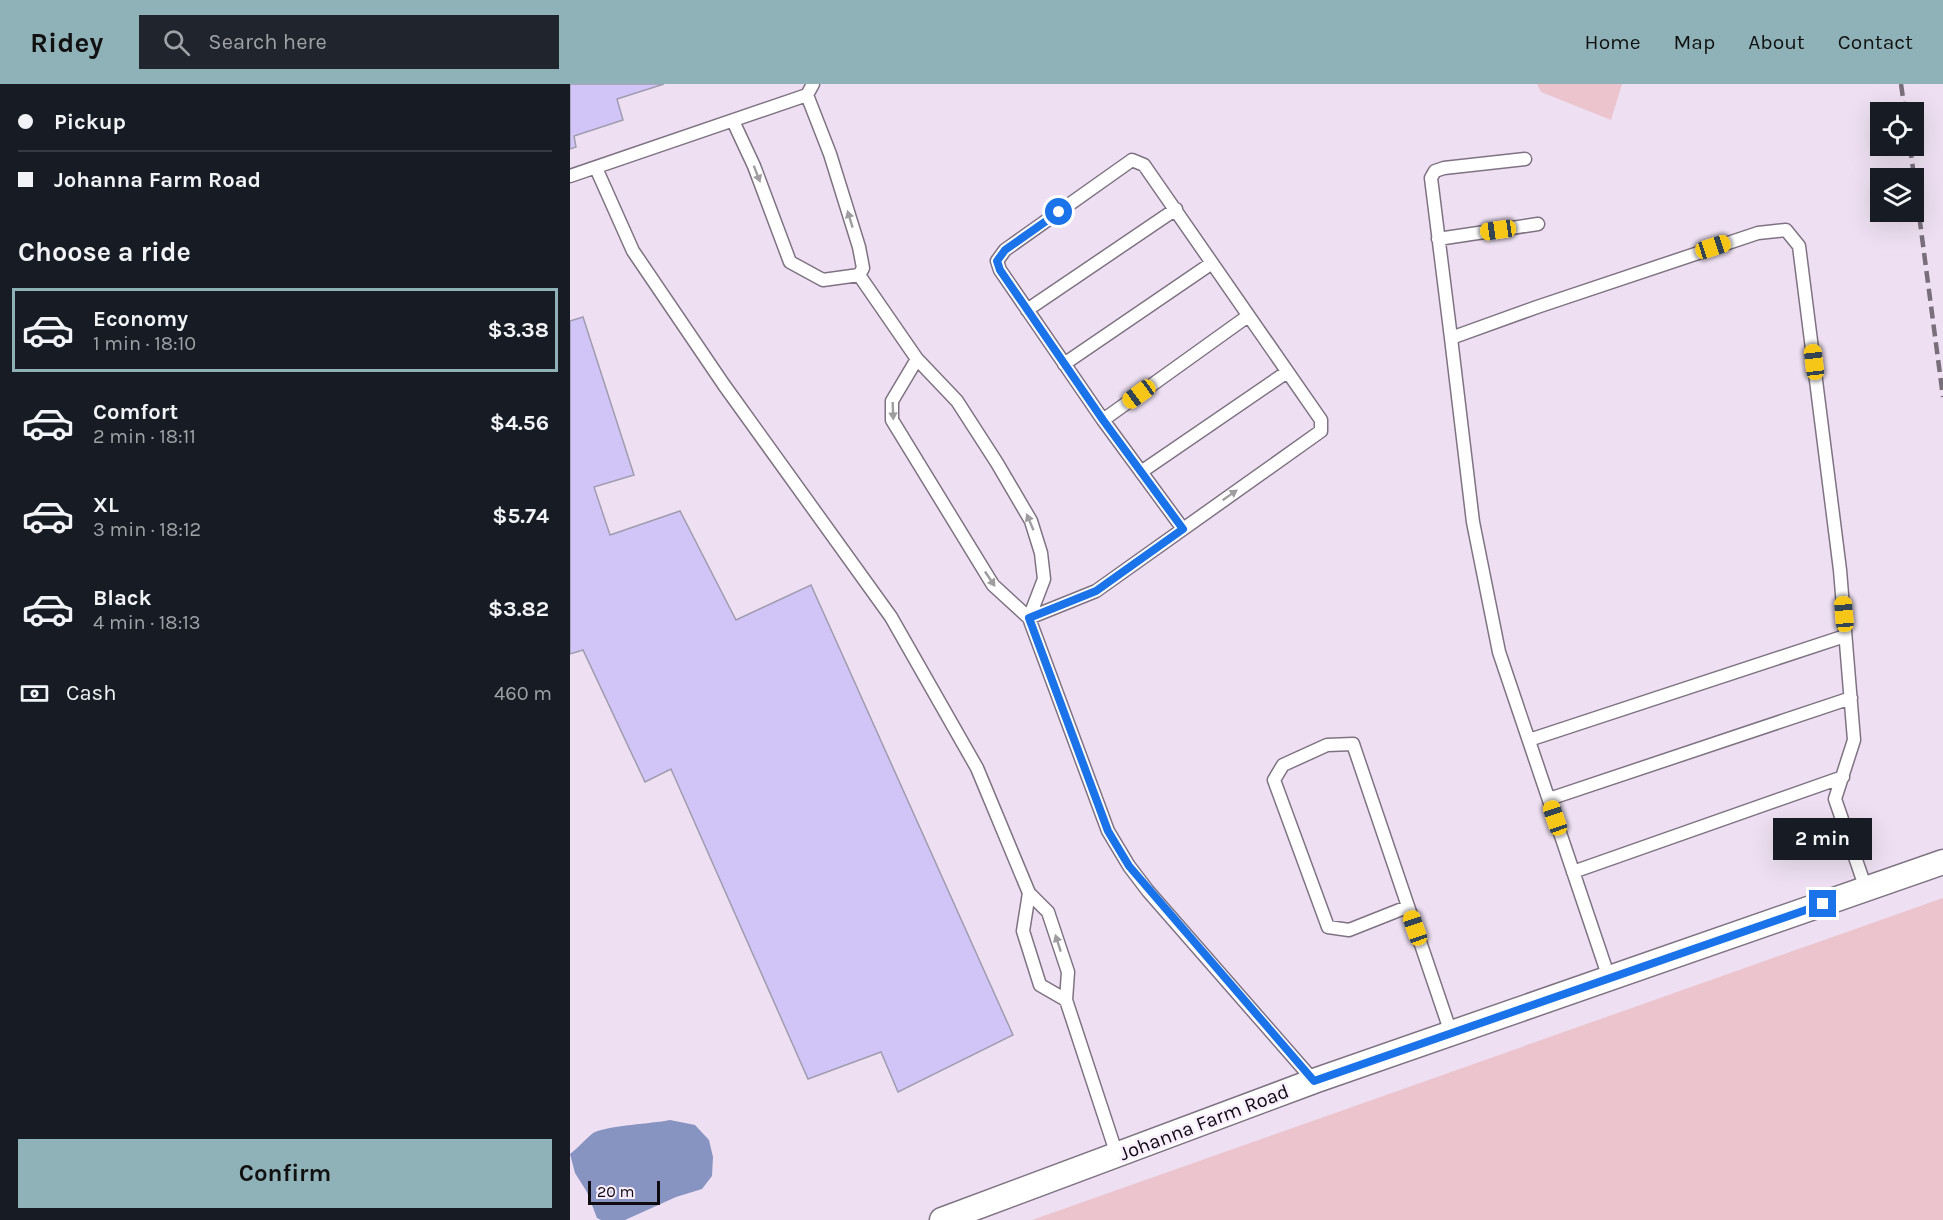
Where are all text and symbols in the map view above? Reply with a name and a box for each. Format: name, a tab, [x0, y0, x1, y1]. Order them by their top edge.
search box	[139, 15, 559, 69]
text: Ridey	[30, 26, 103, 59]
icon: search	[160, 26, 193, 59]
text: Search here	[208, 29, 327, 55]
text: Home	[1585, 30, 1641, 54]
text: Map	[1674, 30, 1715, 54]
text: About	[1748, 30, 1805, 54]
text: Contact	[1838, 30, 1913, 54]
map controls	[1870, 102, 1924, 222]
button: locate	[1870, 102, 1924, 156]
text: Pickup	[54, 109, 126, 135]
one-way arrow	[752, 166, 762, 184]
text: Johanna Farm Road	[54, 167, 261, 193]
button: layers	[1870, 168, 1924, 222]
route start	[1045, 198, 1072, 225]
one-way arrow	[845, 210, 855, 228]
car	[1479, 219, 1517, 241]
car	[1693, 233, 1733, 261]
text: Choose a ride	[18, 236, 191, 268]
icon: car	[21, 303, 75, 357]
text: Economy	[93, 306, 188, 332]
text: $3.38	[488, 317, 549, 343]
text: 1 min · 18:10	[93, 332, 196, 355]
car	[1803, 343, 1825, 381]
car	[1119, 376, 1159, 412]
icon: car	[21, 396, 75, 450]
text: Comfort	[93, 399, 178, 425]
one-way arrow	[888, 402, 898, 421]
text: $4.56	[490, 410, 549, 436]
text: 2 min · 18:11	[93, 425, 196, 448]
icon: car	[21, 489, 75, 543]
one-way arrow	[1222, 489, 1238, 501]
text: XL	[93, 492, 119, 518]
text: $5.74	[492, 503, 549, 529]
one-way arrow	[1025, 513, 1035, 531]
text: 3 min · 18:12	[93, 518, 201, 541]
one-way arrow	[984, 570, 996, 586]
icon: car	[21, 582, 75, 636]
text: Black	[93, 585, 152, 611]
car	[1833, 595, 1855, 633]
text: $3.82	[488, 596, 549, 622]
text: 4 min · 18:13	[93, 611, 201, 634]
icon: cash	[18, 677, 51, 710]
text: Cash	[66, 680, 116, 706]
text: 460 m	[494, 682, 552, 705]
car	[1541, 798, 1569, 838]
callout: 2 min	[1774, 817, 1872, 859]
text: 2 min	[1795, 827, 1850, 850]
route end	[1809, 890, 1836, 917]
car	[1401, 908, 1429, 948]
one-way arrow	[1052, 934, 1062, 952]
street label: Johanna Farm Road	[1116, 1080, 1292, 1165]
button: Confirm	[18, 1139, 552, 1208]
scale bar	[588, 1178, 660, 1206]
text: 20 m	[597, 1182, 635, 1201]

